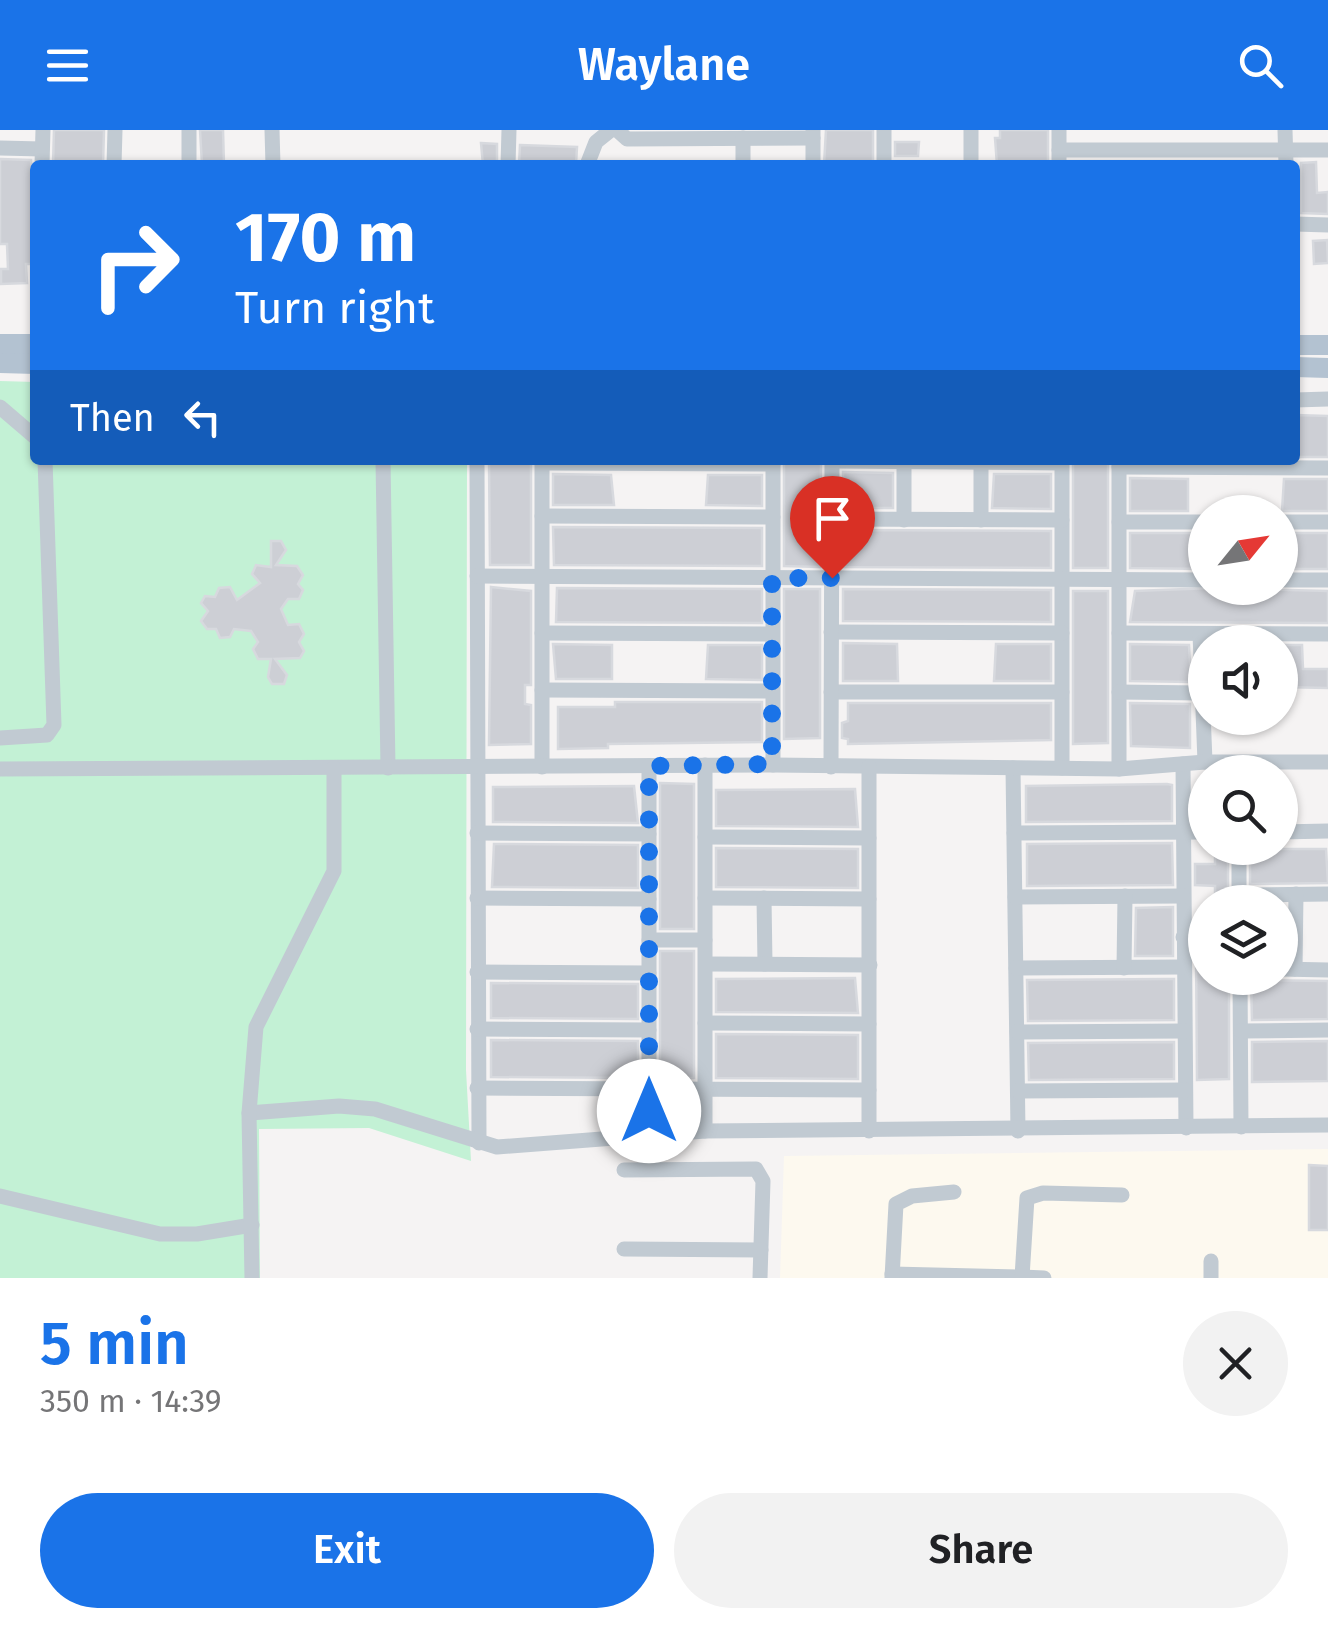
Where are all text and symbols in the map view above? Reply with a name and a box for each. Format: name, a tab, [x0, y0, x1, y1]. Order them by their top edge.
icon: menu	[40, 38, 95, 93]
text: Waylane	[578, 38, 750, 92]
icon: search	[1233, 38, 1288, 93]
text: 170 m	[235, 196, 416, 280]
icon: right	[70, 200, 200, 330]
text: Turn right	[235, 281, 434, 335]
icon: left	[175, 390, 230, 445]
text: Then	[70, 395, 155, 441]
pin	[790, 476, 875, 579]
icon: arrive	[805, 491, 860, 546]
north arrow	[1188, 495, 1298, 605]
map controls	[1188, 495, 1298, 995]
button: sound	[1188, 625, 1298, 735]
button: search	[1188, 755, 1298, 865]
button: layers	[1188, 885, 1298, 995]
position arrow	[597, 1059, 701, 1163]
text: 5 min	[40, 1308, 189, 1380]
button: close	[1183, 1311, 1288, 1416]
text: 350 m · 14:39	[40, 1382, 222, 1420]
button: Exit	[40, 1493, 654, 1608]
button: Share	[674, 1493, 1288, 1608]

